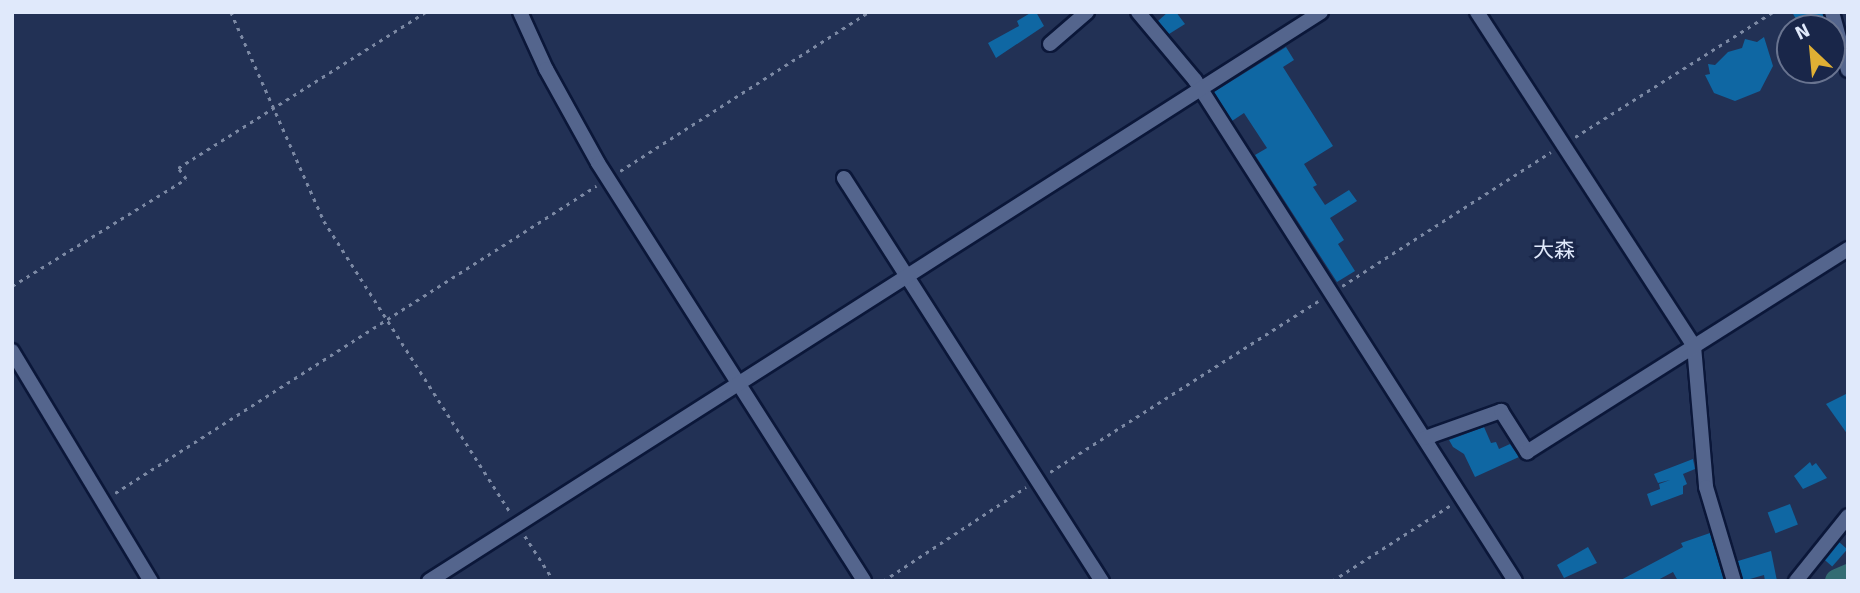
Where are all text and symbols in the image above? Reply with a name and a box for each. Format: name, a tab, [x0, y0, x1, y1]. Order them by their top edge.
north arrow	[1776, 14, 1846, 84]
text: N	[1791, 18, 1814, 46]
district label: 大森	[1533, 237, 1575, 263]

